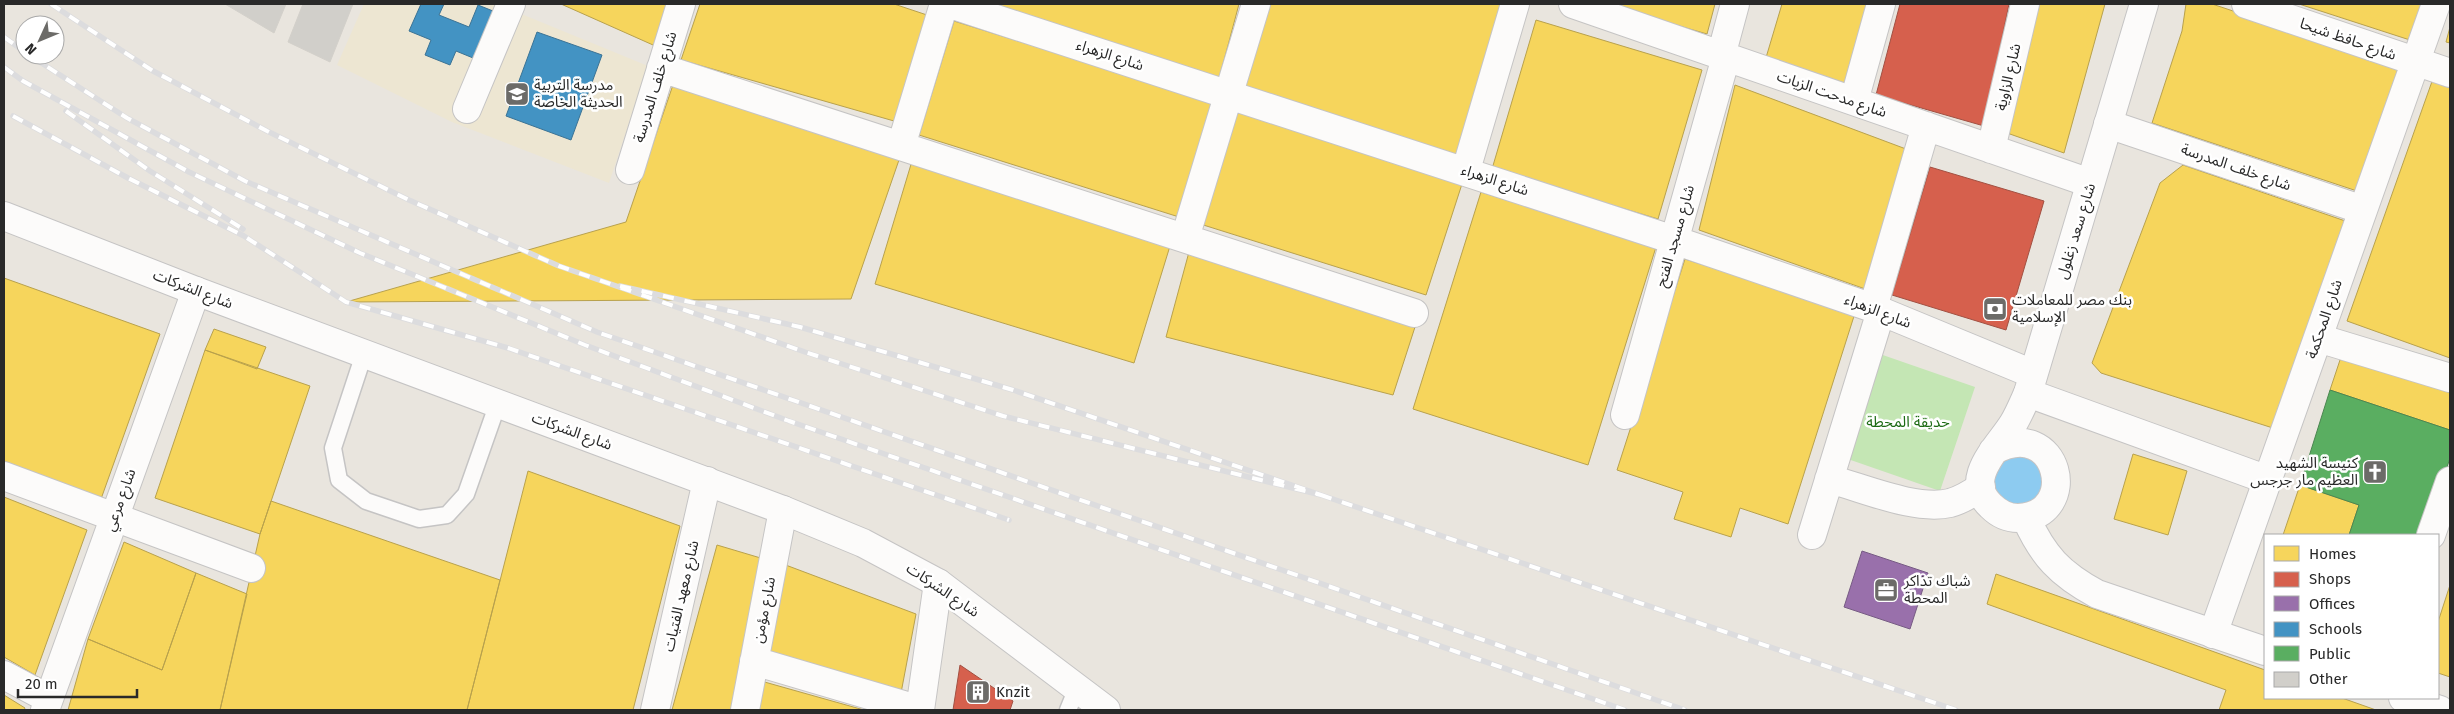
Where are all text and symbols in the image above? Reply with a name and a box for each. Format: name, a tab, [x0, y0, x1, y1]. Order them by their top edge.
street label: شارع حافظ شيحا	[2296, 14, 2399, 67]
north arrow	[15, 15, 65, 65]
street label: شارع خلف المدرسة	[630, 29, 683, 146]
street label: شارع الزهراء	[1073, 36, 1146, 77]
text: N	[22, 39, 40, 58]
street label: شارع الزاوية	[1992, 41, 2027, 113]
street label: شارع مدحت الزيات	[1774, 67, 1890, 124]
place label: مدرسة التربية الحديثة الخاصة	[534, 76, 623, 111]
school or university icon: مدرسة التربية الحديثة الخاصة	[504, 81, 530, 107]
street label: شارع خلف المدرسة	[2178, 140, 2294, 197]
street label: شارع الزهراء	[1458, 161, 1531, 202]
street label: شارع سعد زغلول	[2053, 181, 2102, 282]
street label: شارع مسجد الفتح	[1652, 183, 1701, 290]
street label: شارع الشركات	[149, 266, 236, 315]
street label: شارع المحكمة	[2302, 277, 2349, 362]
street label: شارع الزهراء	[1841, 290, 1914, 335]
place label: بنك مصر للمعاملات الإسلامية	[2012, 291, 2132, 327]
bank icon: بنك مصر للمعاملات الإسلامية	[1982, 296, 2008, 322]
street label: شارع الشركات	[528, 408, 615, 457]
park label: حديقة المحطة	[1866, 413, 1950, 431]
place label: كنيسة الشهيد العظيم مار جرجس	[2250, 454, 2359, 491]
church icon: كنيسة الشهيد العظيم مار جرجس	[2362, 459, 2388, 485]
street label: شارع مرعي	[100, 466, 143, 535]
legend	[2264, 534, 2439, 699]
street label: شارع معهد الفتيات	[659, 538, 706, 654]
text: Homes	[2309, 545, 2356, 563]
street label: شارع الشركات	[901, 559, 983, 624]
text: Shops	[2309, 570, 2351, 588]
place label: شباك تذاكر المحطة	[1903, 572, 1971, 607]
street label: شارع مؤمن	[749, 575, 782, 645]
office icon: شباك تذاكر المحطة	[1873, 577, 1899, 603]
text: Offices	[2309, 595, 2355, 613]
text: Schools	[2309, 620, 2362, 638]
text: Public	[2309, 645, 2351, 663]
scale bar	[18, 666, 136, 698]
text: Other	[2309, 670, 2348, 688]
text: 20 m	[25, 675, 58, 693]
building icon: Knzit	[965, 679, 991, 705]
place label: Knzit	[996, 683, 1030, 701]

